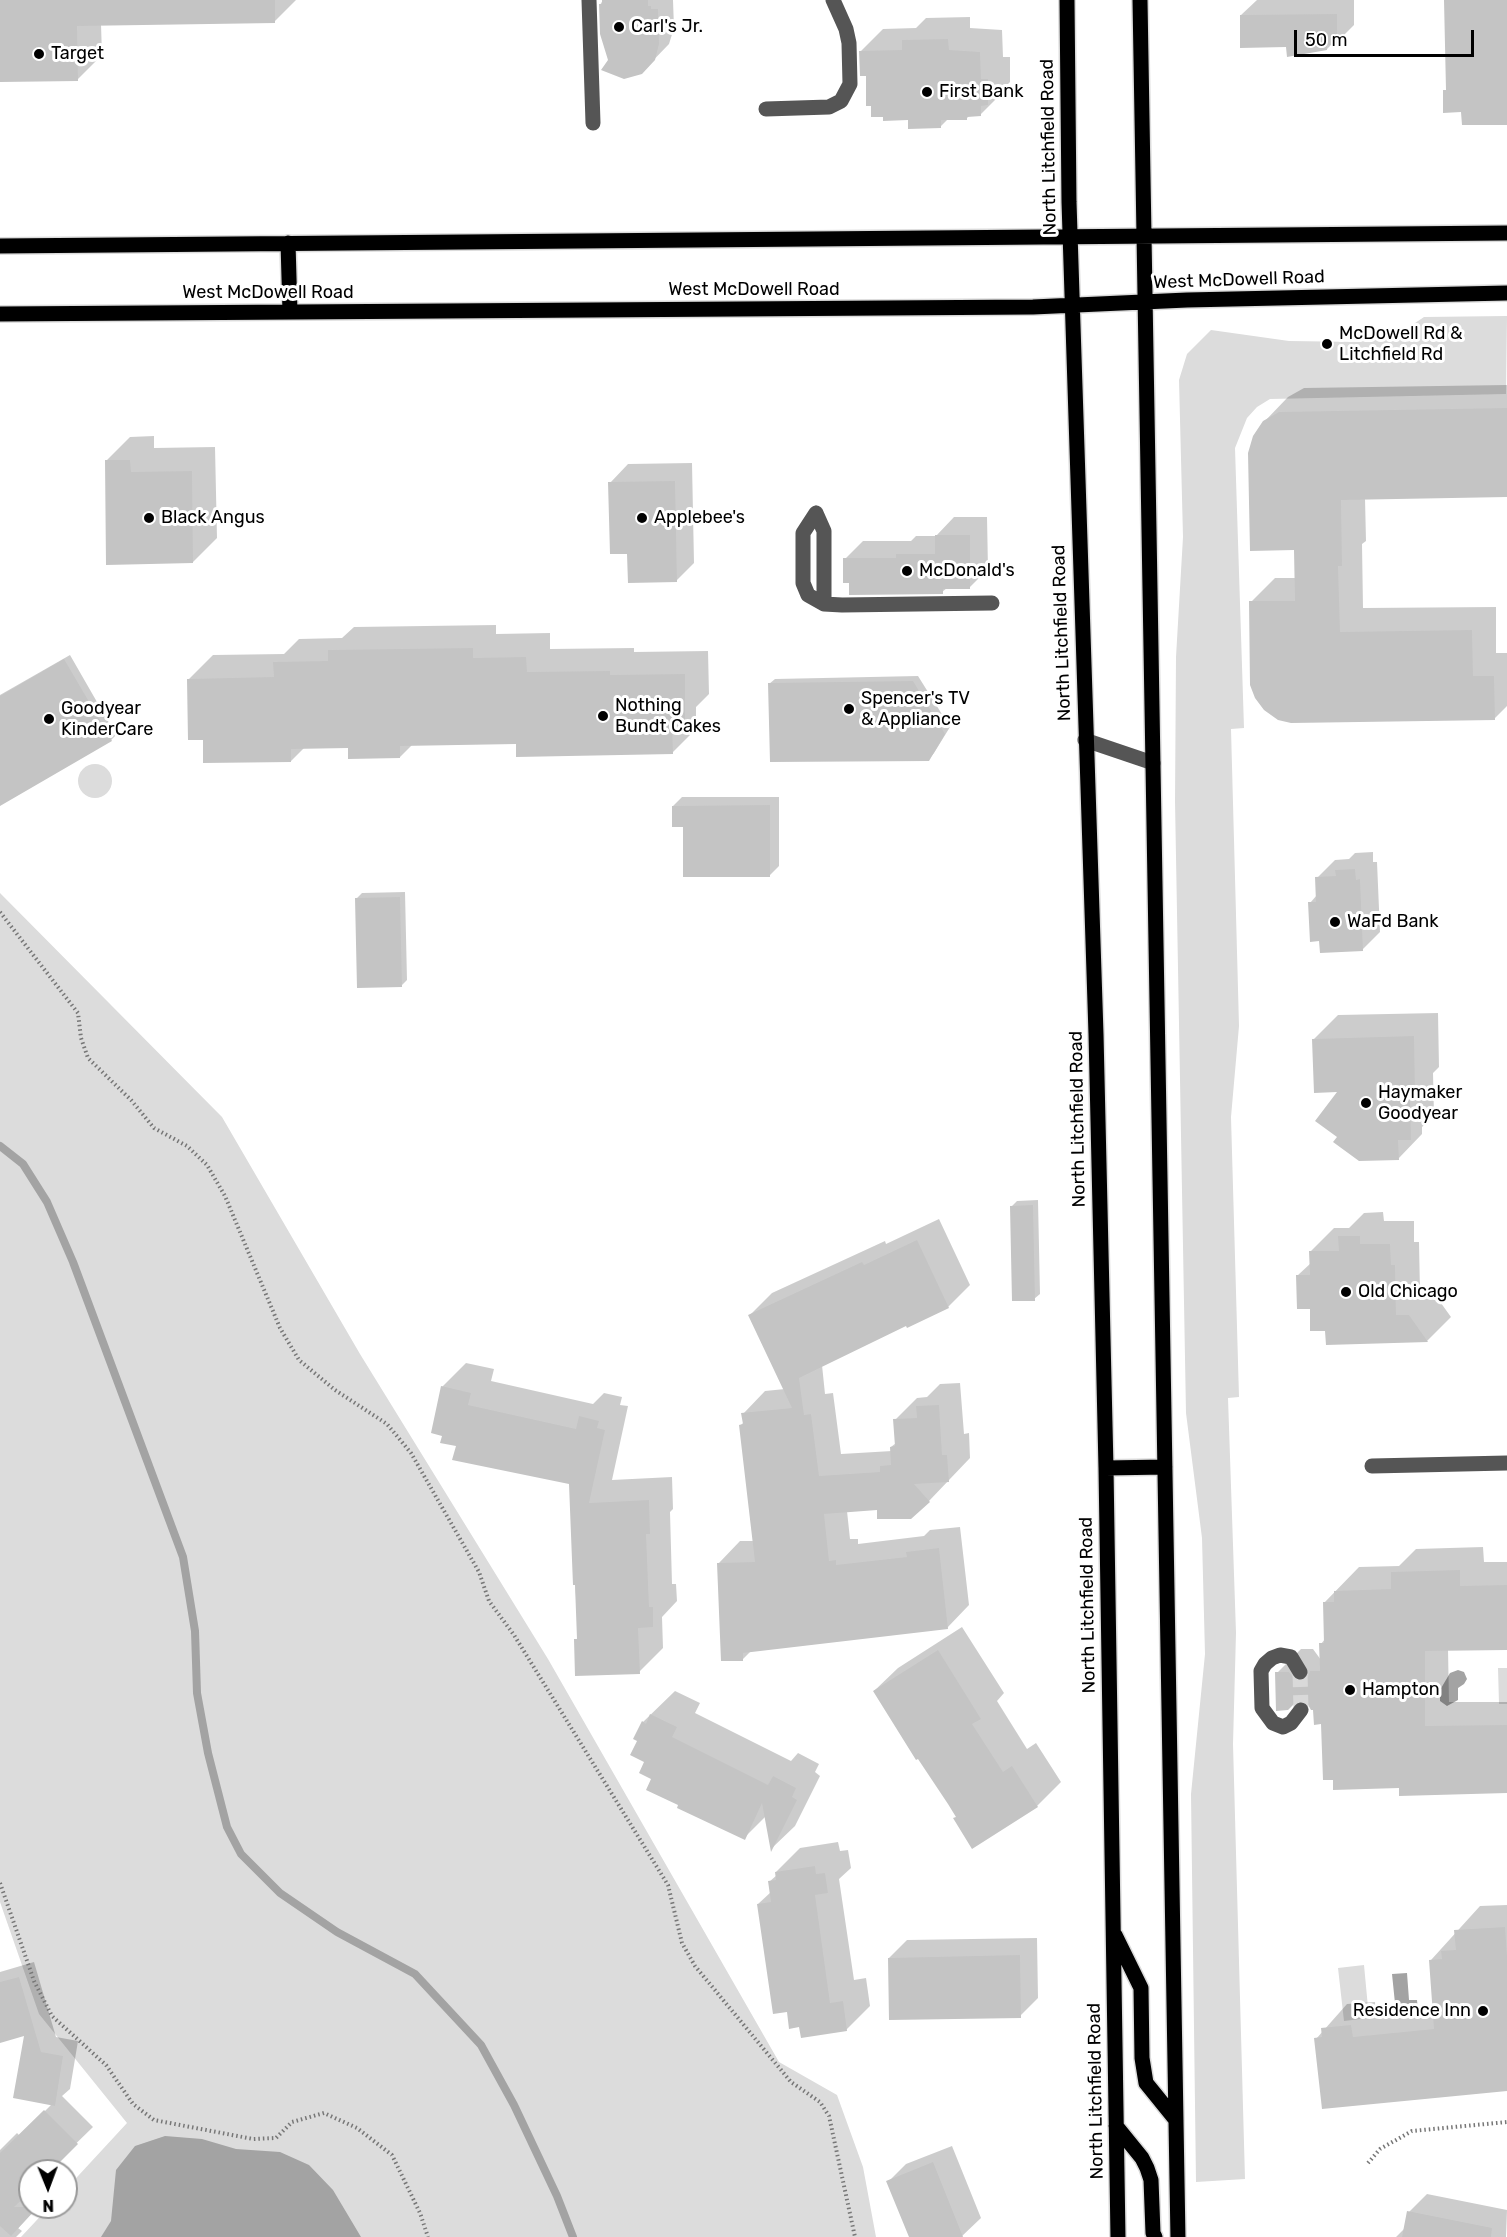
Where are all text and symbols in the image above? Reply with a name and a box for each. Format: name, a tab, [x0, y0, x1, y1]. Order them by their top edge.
place label: Carl's Jr.	[631, 16, 703, 38]
scale bar	[1297, 18, 1477, 56]
marker: Carl's Jr.	[612, 20, 626, 34]
text: 50 m	[1305, 29, 1348, 51]
place label: Target	[51, 43, 104, 65]
marker: Target	[32, 47, 46, 61]
street label: North Litchfield Road	[1037, 59, 1061, 235]
place label: First Bank	[939, 81, 1023, 103]
marker: First Bank	[920, 85, 934, 99]
street label: West McDowell Road	[1153, 266, 1325, 294]
street label: West McDowell Road	[668, 279, 840, 301]
street label: West McDowell Road	[182, 282, 354, 304]
place label: McDowell Rd & Litchfield Rd	[1339, 323, 1462, 366]
marker: McDowell Rd & Litchfield Rd	[1320, 337, 1334, 351]
place label: Black Angus	[161, 507, 265, 529]
place label: Applebee's	[654, 507, 745, 529]
marker: Black Angus	[142, 511, 156, 525]
marker: Applebee's	[635, 511, 649, 525]
street label: North Litchfield Road	[1048, 544, 1076, 722]
place label: McDonald's	[919, 560, 1015, 582]
marker: McDonald's	[900, 564, 914, 578]
place label: Spencer's TV & Appliance	[861, 688, 970, 730]
place label: Nothing Bundt Cakes	[615, 695, 721, 738]
place label: Goodyear KinderCare	[61, 698, 153, 740]
marker: Spencer's TV & Appliance	[842, 702, 856, 716]
marker: Nothing Bundt Cakes	[596, 709, 610, 723]
marker: Goodyear KinderCare	[42, 712, 56, 726]
place label: WaFd Bank	[1347, 911, 1439, 933]
marker: WaFd Bank	[1328, 915, 1342, 929]
street label: North Litchfield Road	[1066, 1031, 1090, 1207]
place label: Haymaker Goodyear	[1378, 1082, 1462, 1124]
marker: Haymaker Goodyear	[1359, 1096, 1373, 1110]
place label: Old Chicago	[1358, 1281, 1458, 1303]
marker: Old Chicago	[1339, 1285, 1353, 1299]
street label: North Litchfield Road	[1076, 1517, 1100, 1693]
place label: Hampton	[1362, 1679, 1440, 1701]
marker: Hampton	[1343, 1683, 1357, 1697]
place label: Residence Inn	[1353, 2000, 1471, 2022]
street label: North Litchfield Road	[1084, 2003, 1108, 2179]
marker: Residence Inn	[1476, 2004, 1490, 2018]
north arrow	[18, 2159, 78, 2219]
text: N	[42, 2196, 54, 2215]

